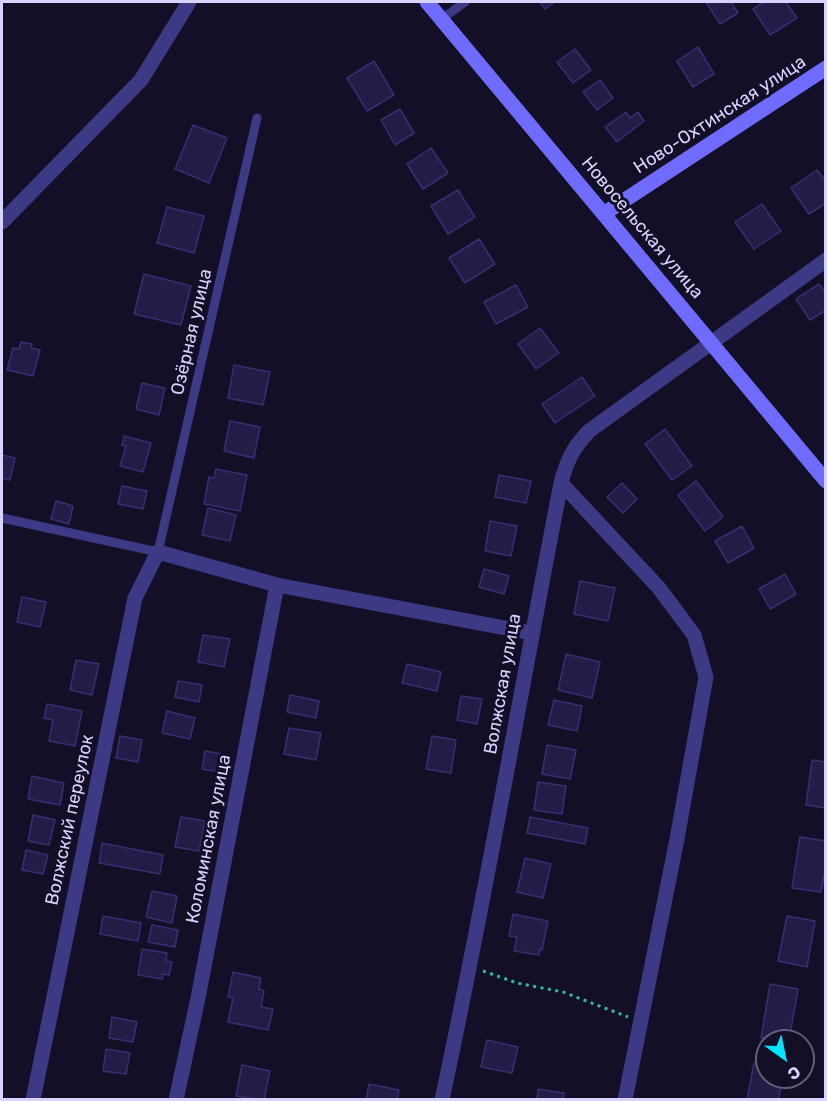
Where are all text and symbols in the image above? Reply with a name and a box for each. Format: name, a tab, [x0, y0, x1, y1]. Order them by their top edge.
street label: Ново-Охтинская улица	[630, 51, 810, 179]
street label: Новосельская улица	[576, 153, 708, 303]
street label: Озёрная улица	[167, 267, 217, 397]
street label: Волжская улица	[480, 612, 526, 756]
street label: Волжский переулок	[41, 733, 99, 907]
street label: Коломинская улица	[182, 753, 236, 925]
north arrow	[755, 1029, 815, 1089]
text: С	[784, 1062, 804, 1084]

